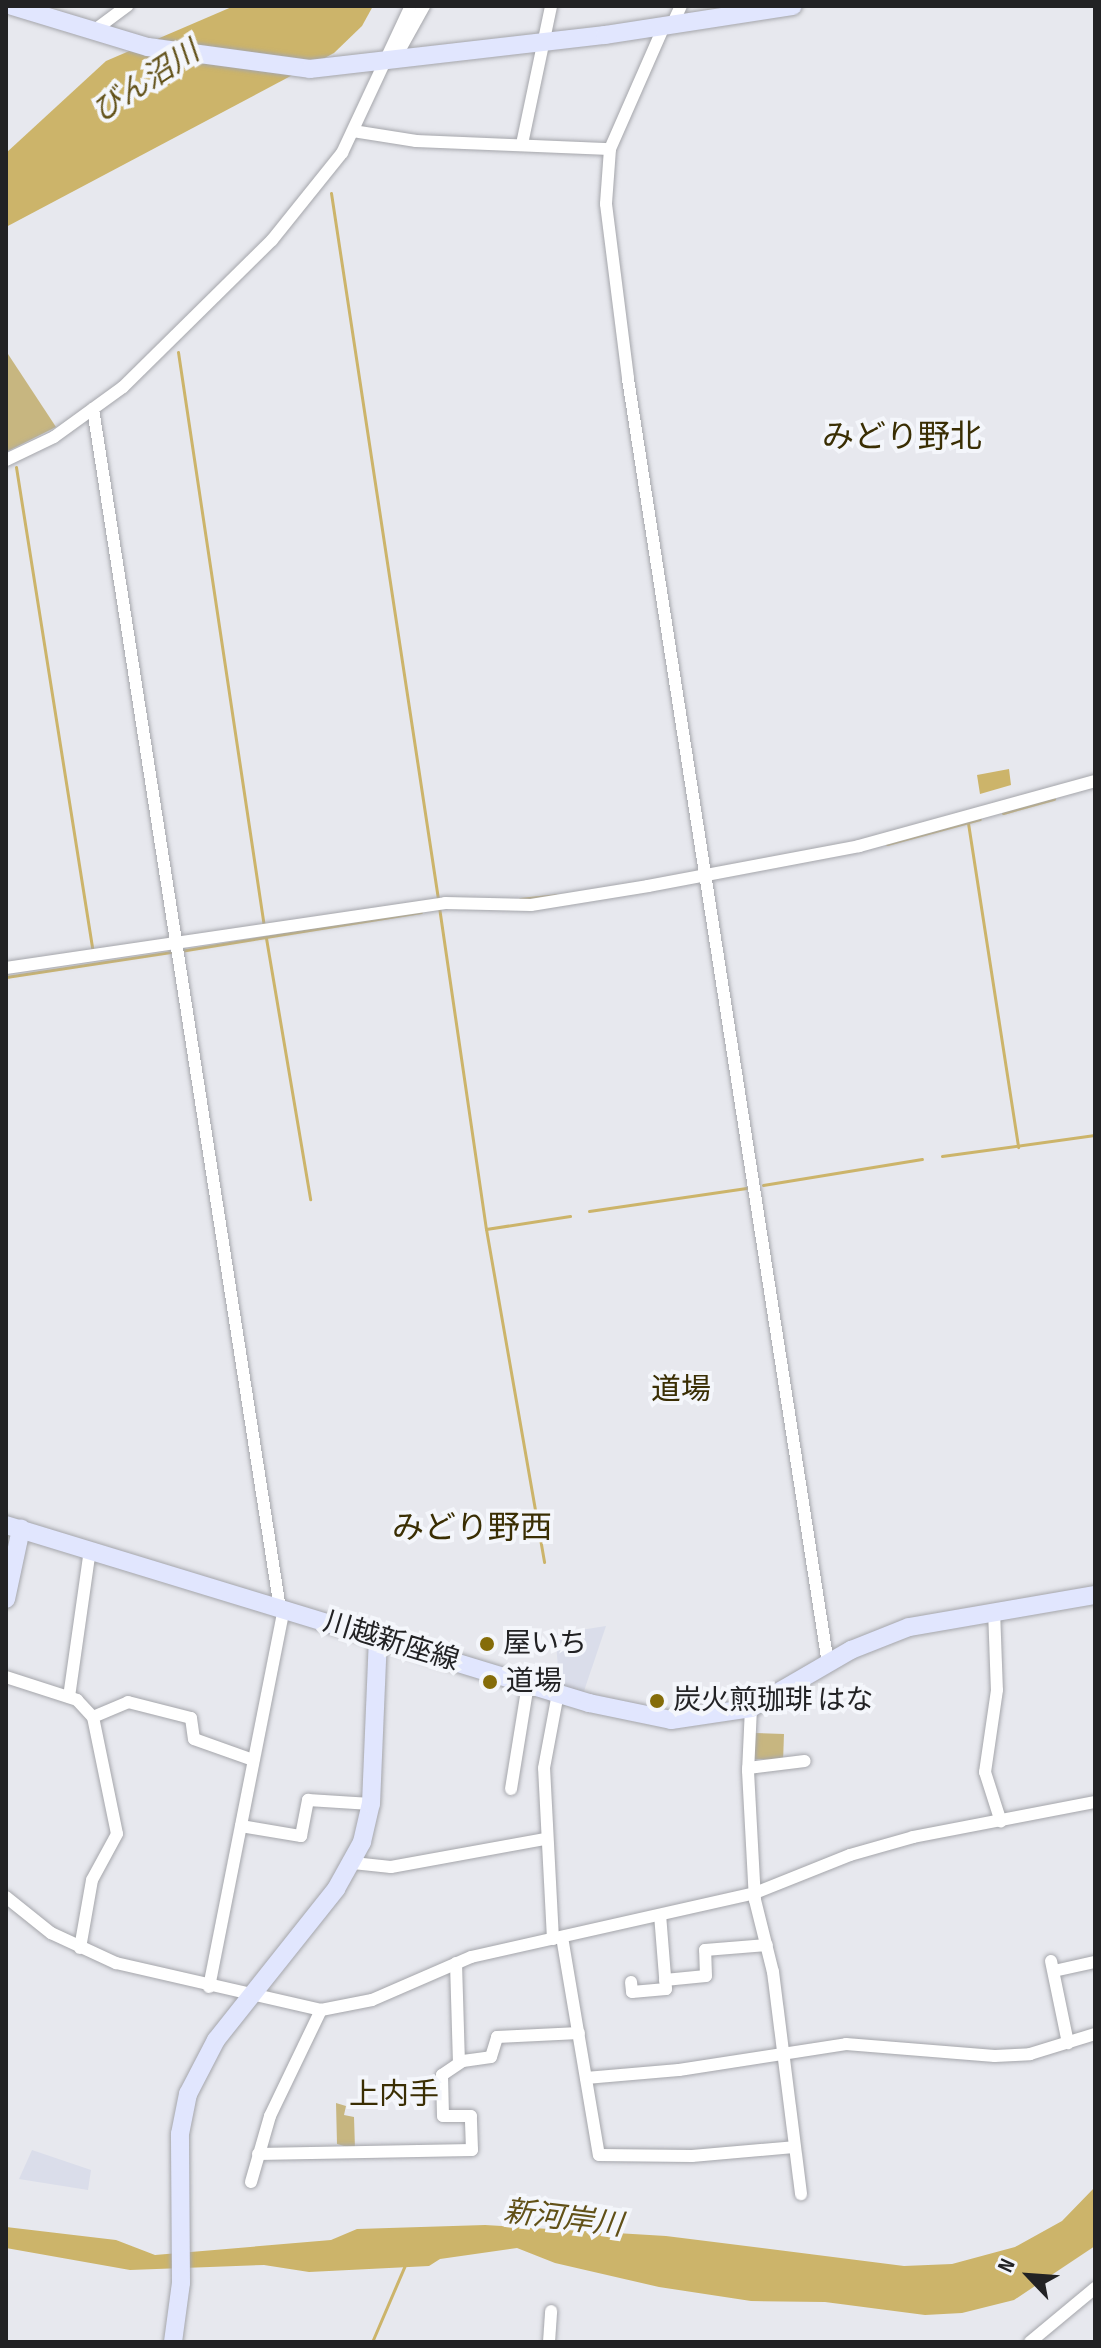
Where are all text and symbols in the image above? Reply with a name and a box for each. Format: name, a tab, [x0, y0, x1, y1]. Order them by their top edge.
water label: びん沼川	[86, 34, 206, 130]
district label: みどり野北	[822, 419, 982, 457]
district label: 道場	[651, 1372, 711, 1408]
district label: みどり野西	[392, 1510, 552, 1548]
street label: 川越新座線	[319, 1605, 463, 1679]
place label: 屋いち	[503, 1627, 587, 1661]
marker: 屋いち	[478, 1635, 496, 1653]
place label: 道場	[506, 1665, 562, 1699]
marker: 道場	[481, 1673, 499, 1691]
place label: 炭火煎珈琲 はな	[673, 1684, 873, 1718]
marker: 炭火煎珈琲 はな	[648, 1692, 666, 1710]
district label: 上内手	[349, 2077, 439, 2113]
water label: 新河岸川	[501, 2194, 625, 2244]
north arrow	[989, 2236, 1069, 2316]
text: N	[992, 2255, 1022, 2277]

